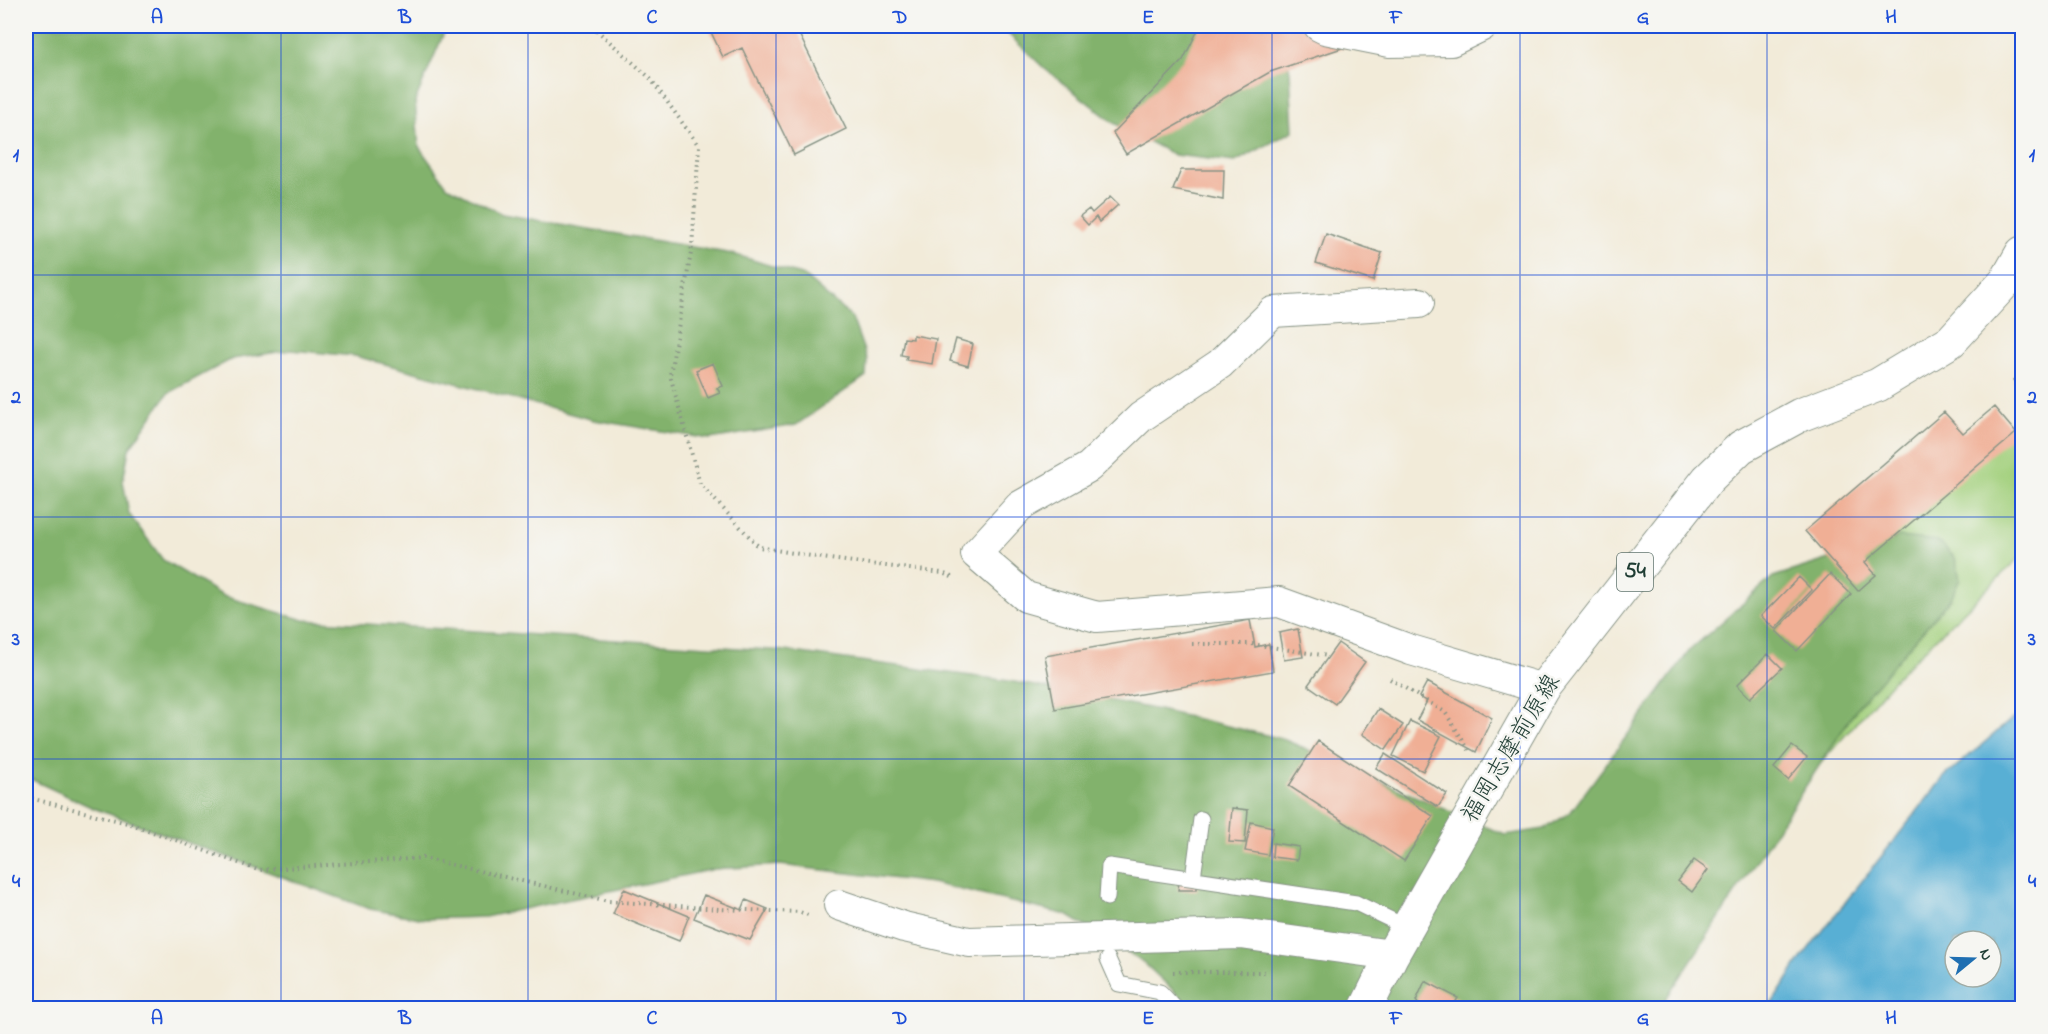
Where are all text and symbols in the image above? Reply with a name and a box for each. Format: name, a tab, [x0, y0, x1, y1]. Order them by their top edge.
text: A	[151, 4, 163, 33]
text: B	[397, 4, 412, 33]
text: C	[647, 4, 658, 33]
text: D	[892, 4, 907, 33]
text: E	[1142, 4, 1154, 33]
text: F	[1389, 4, 1403, 33]
text: G	[1637, 4, 1650, 33]
text: H	[1885, 4, 1897, 33]
text: 1	[13, 142, 20, 171]
text: 1	[2029, 142, 2036, 171]
text: 2	[10, 384, 21, 413]
text: 2	[2026, 384, 2037, 413]
road number: 54	[1617, 553, 1653, 591]
text: 3	[11, 626, 20, 655]
text: 3	[2027, 626, 2036, 655]
street label: 福岡志摩前原線	[1454, 668, 1570, 830]
text: 4	[12, 868, 21, 897]
text: 4	[2028, 868, 2037, 897]
north arrow	[1943, 929, 2003, 989]
text: N	[1972, 946, 1998, 964]
text: A	[151, 1005, 163, 1034]
text: B	[397, 1005, 412, 1034]
text: C	[647, 1005, 658, 1034]
text: D	[892, 1005, 907, 1034]
text: E	[1142, 1005, 1154, 1034]
text: F	[1389, 1005, 1403, 1034]
text: G	[1637, 1005, 1650, 1034]
text: H	[1885, 1005, 1897, 1034]

